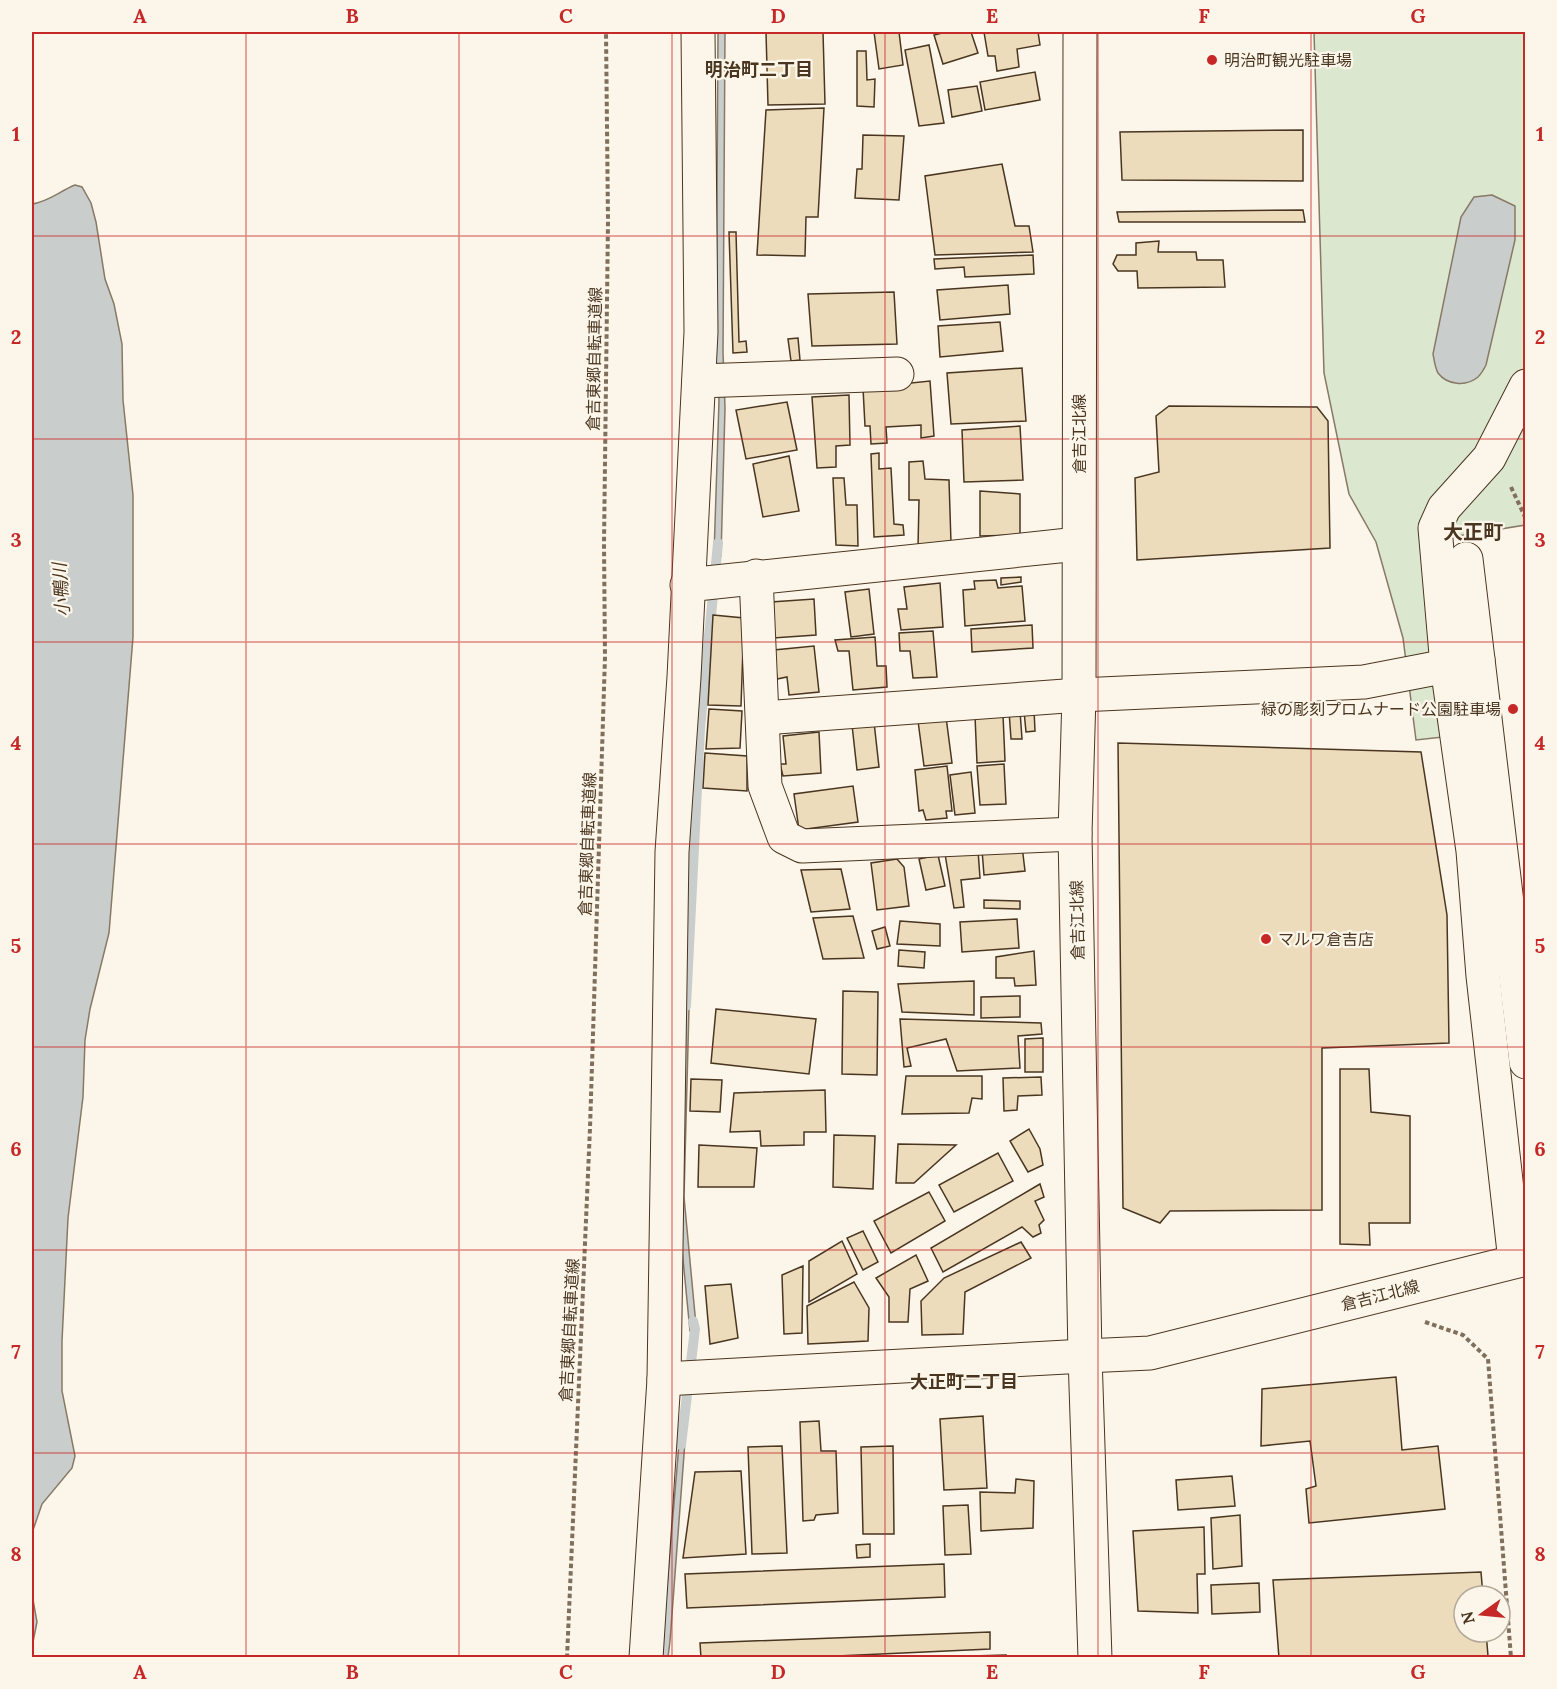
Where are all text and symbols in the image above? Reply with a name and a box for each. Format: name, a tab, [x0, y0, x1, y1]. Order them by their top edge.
text: A	[133, 3, 147, 28]
text: B	[345, 3, 359, 28]
text: C	[559, 3, 573, 28]
text: D	[770, 3, 786, 28]
text: E	[986, 3, 998, 28]
text: F	[1198, 3, 1210, 28]
text: G	[1410, 3, 1426, 28]
place label: 明治町観光駐車場	[1224, 50, 1352, 70]
marker: 明治町観光駐車場	[1205, 53, 1219, 67]
district label: 明治町二丁目	[705, 58, 813, 81]
text: 1	[12, 121, 20, 146]
text: 1	[1536, 121, 1544, 146]
street label: 倉吉東郷自転車道線	[583, 287, 605, 431]
text: 2	[11, 324, 21, 349]
text: 2	[1535, 324, 1545, 349]
street label: 倉吉江北線	[1069, 394, 1089, 474]
district label: 大正町	[1443, 519, 1503, 544]
text: 3	[10, 527, 22, 552]
text: 3	[1534, 527, 1546, 552]
water label: 小鴨川	[48, 560, 74, 618]
place label: 緑の彫刻プロムナード公園駐車場	[1261, 699, 1501, 719]
marker: 緑の彫刻プロムナード公園駐車場	[1506, 702, 1520, 716]
text: 4	[11, 730, 22, 755]
text: 4	[1535, 730, 1546, 755]
street label: 倉吉東郷自転車道線	[574, 772, 600, 916]
street label: 倉吉江北線	[1066, 880, 1088, 960]
place label: マルワ倉吉店	[1278, 929, 1374, 949]
marker: マルワ倉吉店	[1259, 932, 1273, 946]
text: 5	[11, 933, 22, 958]
text: 5	[1535, 933, 1546, 958]
text: 6	[10, 1136, 22, 1161]
text: 6	[1534, 1136, 1546, 1161]
street label: 倉吉東郷自転車道線	[555, 1258, 583, 1402]
street label: 倉吉江北線	[1339, 1276, 1421, 1314]
text: 7	[11, 1339, 21, 1364]
text: 7	[1535, 1339, 1545, 1364]
district label: 大正町二丁目	[910, 1370, 1018, 1393]
text: 8	[10, 1541, 22, 1566]
text: 8	[1534, 1541, 1546, 1566]
north arrow	[1452, 1584, 1512, 1644]
text: N	[1456, 1609, 1479, 1626]
text: A	[133, 1659, 147, 1684]
text: B	[345, 1659, 359, 1684]
text: C	[559, 1659, 573, 1684]
text: D	[770, 1659, 786, 1684]
text: E	[986, 1659, 998, 1684]
text: F	[1198, 1659, 1210, 1684]
text: G	[1410, 1659, 1426, 1684]

